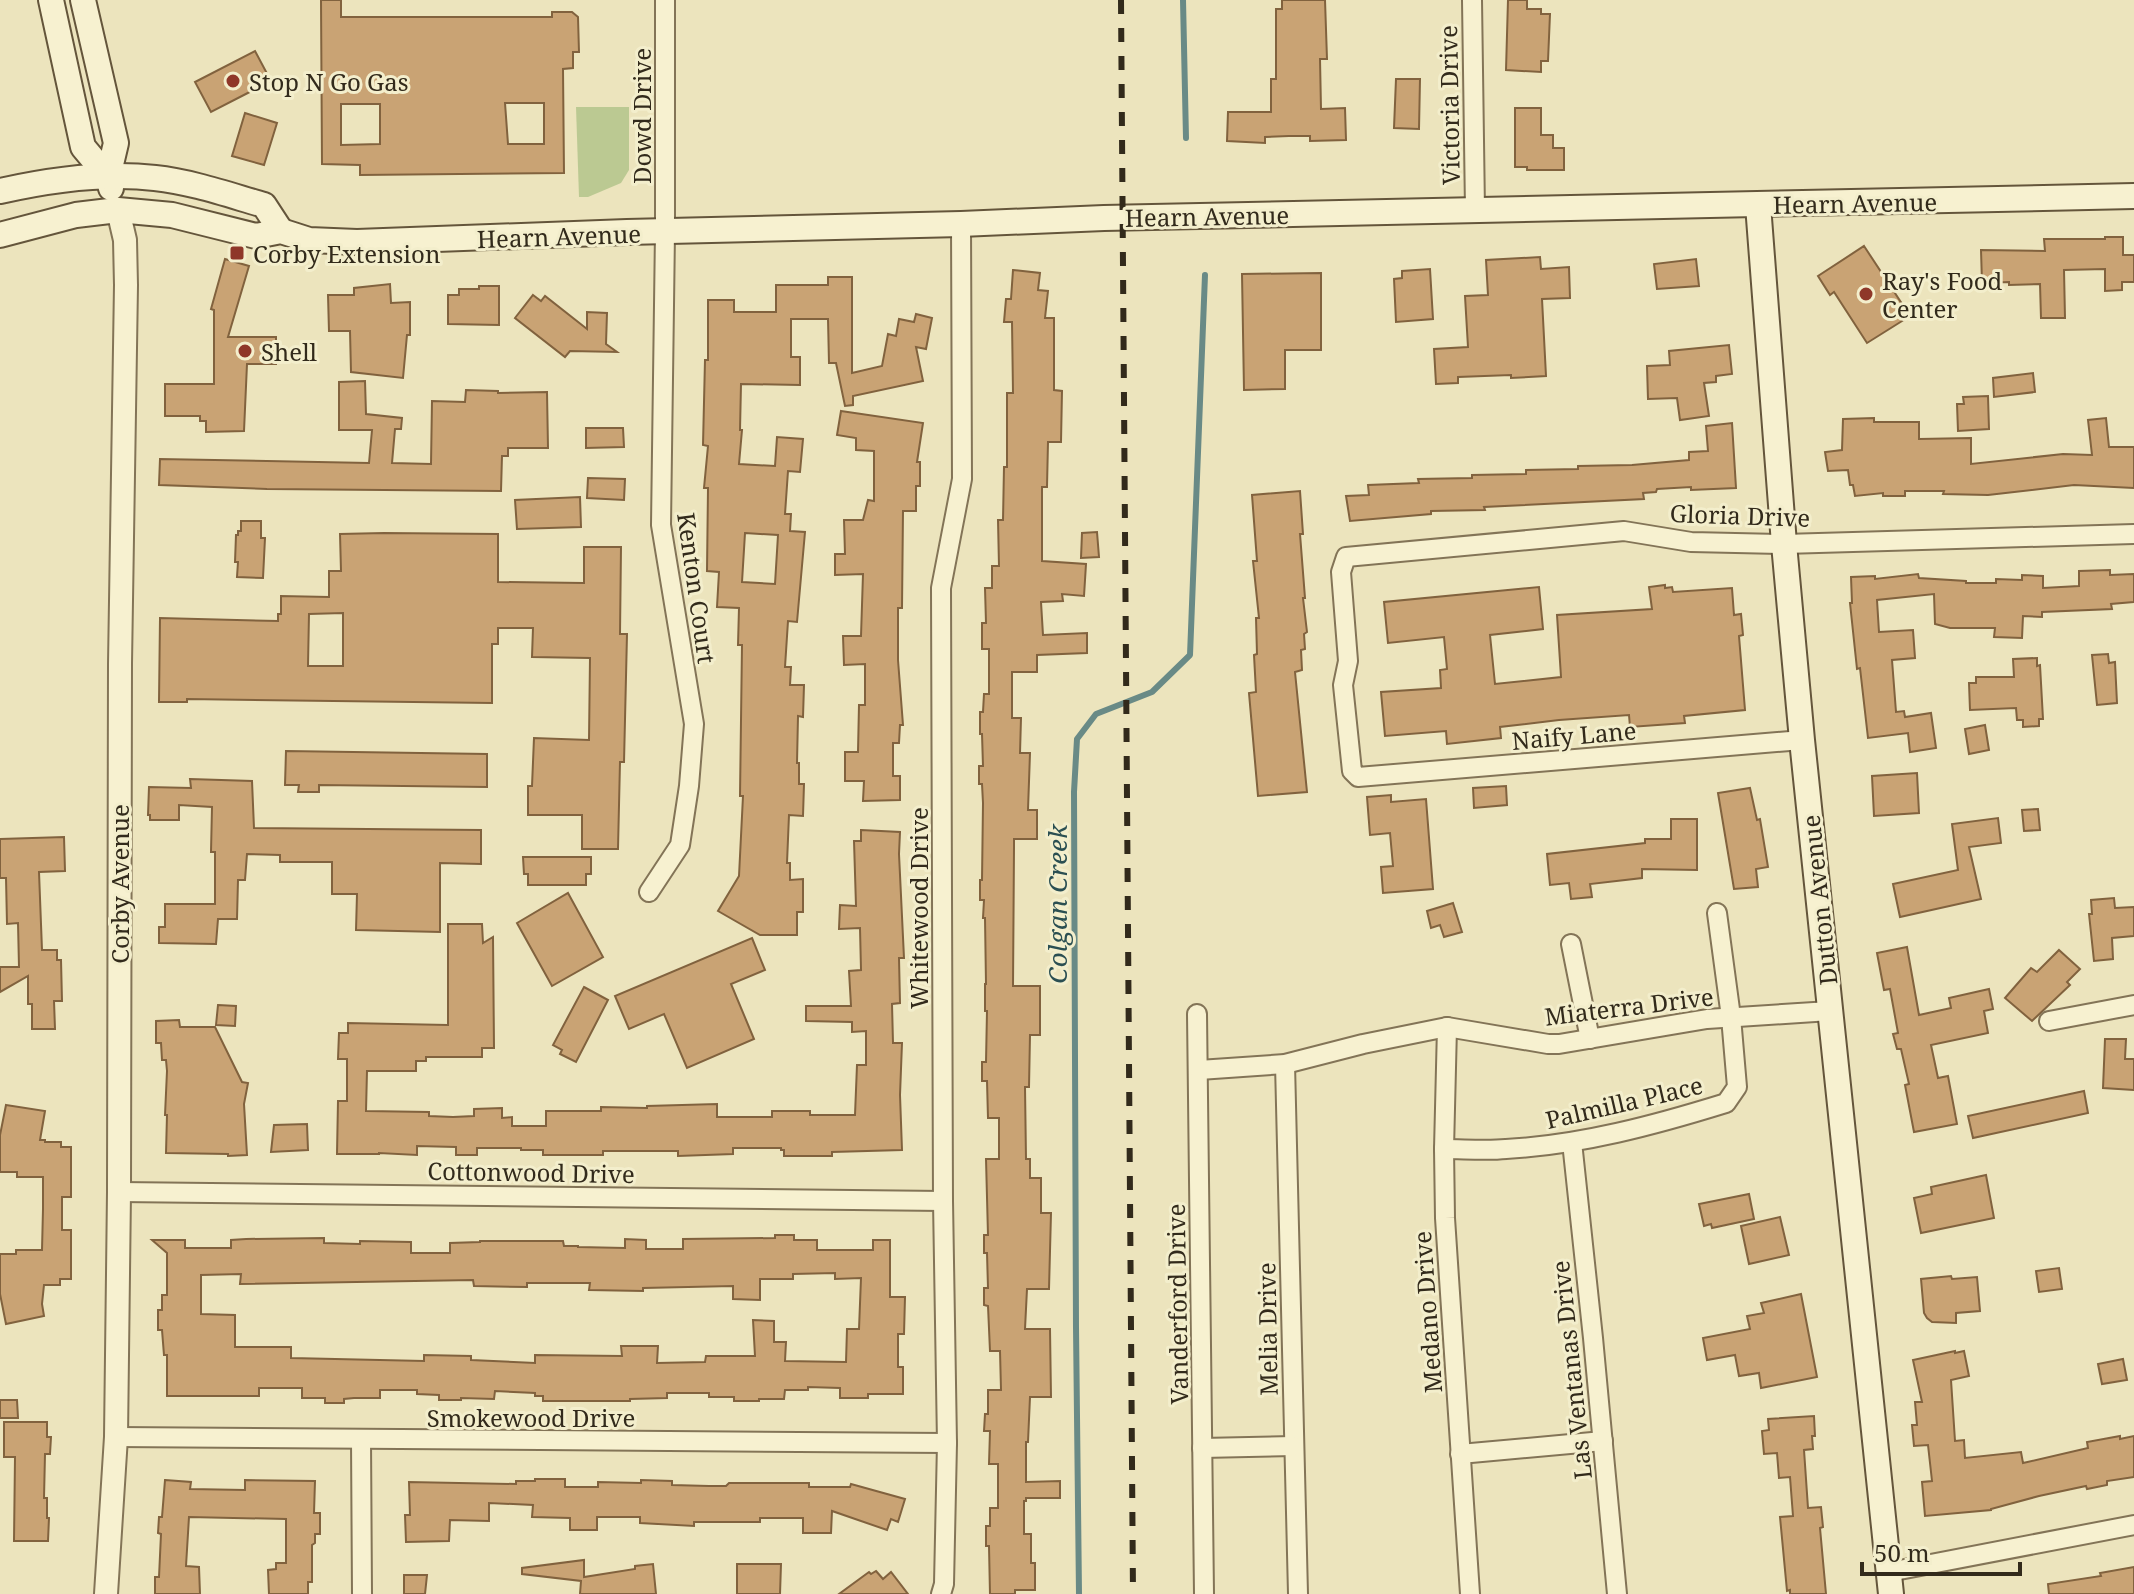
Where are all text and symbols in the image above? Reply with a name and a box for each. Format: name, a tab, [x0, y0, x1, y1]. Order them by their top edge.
street label: Victoria Drive	[1431, 25, 1467, 185]
street label: Dowd Drive	[625, 48, 658, 184]
place label: Stop N Go Gas	[249, 65, 409, 98]
marker: Stop N Go Gas	[224, 72, 242, 90]
street label: Hearn Avenue	[1773, 185, 1937, 221]
street label: Hearn Avenue	[1125, 198, 1289, 234]
street label: Hearn Avenue	[476, 217, 642, 255]
place label: Corby Extension	[253, 237, 440, 270]
marker: Corby Extension	[228, 244, 246, 262]
place label: Ray's Food Center	[1882, 264, 2003, 325]
marker: Ray's Food Center	[1857, 285, 1875, 303]
place label: Shell	[261, 335, 318, 368]
marker: Shell	[236, 342, 254, 360]
street label: Gloria Drive	[1669, 496, 1811, 534]
street label: Kenton Court	[670, 510, 724, 666]
street label: Naify Lane	[1510, 713, 1638, 757]
street label: Corby Avenue	[103, 804, 136, 964]
street label: Whitewood Drive	[902, 807, 935, 1009]
street label: Dutton Avenue	[1794, 813, 1844, 987]
water label: Colgan Creek	[1039, 823, 1075, 984]
street label: Miaterra Drive	[1543, 979, 1715, 1033]
street label: Palmilla Place	[1542, 1068, 1706, 1136]
street label: Cottonwood Drive	[427, 1154, 635, 1190]
street label: Vanderford Drive	[1159, 1203, 1195, 1405]
street label: Medano Drive	[1405, 1230, 1449, 1394]
street label: Las Ventanas Drive	[1543, 1259, 1599, 1481]
street label: Melia Drive	[1249, 1262, 1285, 1396]
street label: Smokewood Drive	[427, 1401, 635, 1434]
scale bar	[1862, 1526, 2020, 1576]
text: 50 m	[1874, 1536, 1930, 1569]

